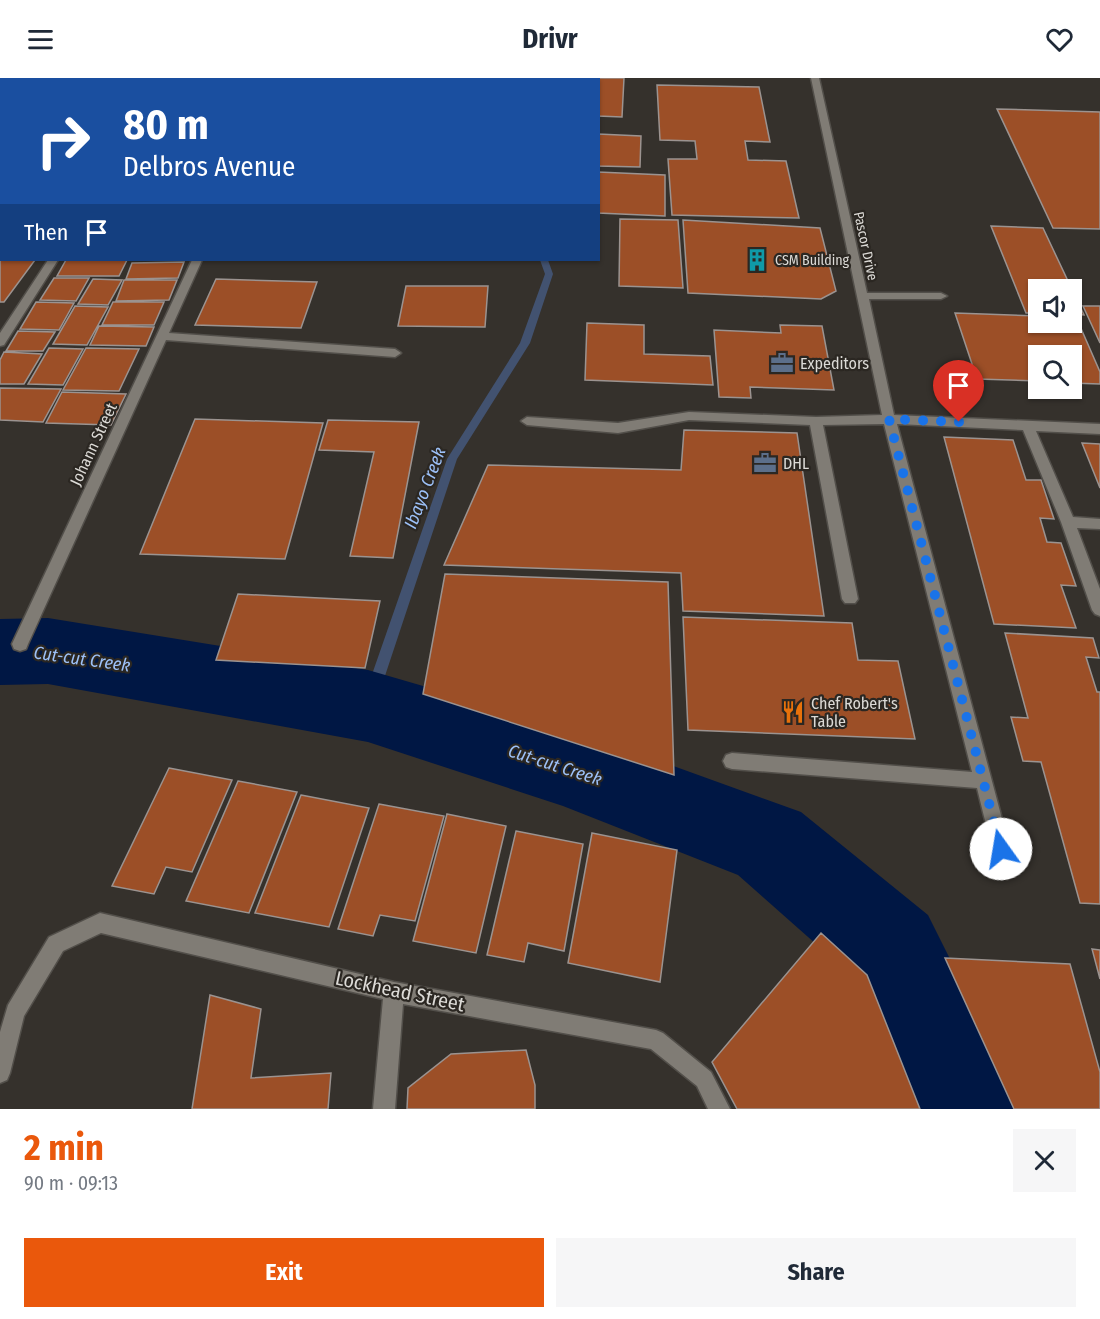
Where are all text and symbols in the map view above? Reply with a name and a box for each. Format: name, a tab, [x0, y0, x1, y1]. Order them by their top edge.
icon: menu	[24, 23, 57, 56]
text: Drivr	[522, 23, 578, 55]
icon: heart	[1043, 23, 1076, 56]
text: 80 m	[123, 100, 209, 150]
icon: right	[24, 102, 102, 180]
text: Delbros Avenue	[123, 151, 295, 183]
street label: Pascor Drive	[850, 210, 881, 282]
icon: arrive	[80, 216, 113, 249]
text: Then	[24, 219, 68, 246]
building icon: CSM Building	[744, 247, 770, 273]
place label: CSM Building	[775, 252, 850, 269]
map controls	[1028, 279, 1082, 399]
button: sound	[1028, 279, 1082, 333]
button: search	[1028, 345, 1082, 399]
office icon: Expeditors	[769, 350, 795, 376]
place label: Expeditors	[800, 354, 869, 373]
pin	[933, 360, 984, 422]
icon: arrive	[942, 369, 975, 402]
street label: Johann Street	[66, 399, 121, 489]
water label: Ibayo Creek	[399, 444, 451, 532]
office icon: DHL	[752, 450, 778, 476]
place label: DHL	[783, 454, 809, 473]
water label: Cut-cut Creek	[32, 641, 132, 677]
place label: Chef Robert's Table	[811, 694, 898, 731]
restaurant icon: Chef Robert's Table	[780, 699, 806, 725]
water label: Cut-cut Creek	[505, 740, 605, 791]
position arrow	[969, 817, 1033, 881]
street label: Lockhead Street	[333, 966, 467, 1016]
text: 2 min	[24, 1126, 104, 1170]
button: close	[1013, 1129, 1076, 1192]
text: 90 m · 09:13	[24, 1171, 118, 1195]
button: Exit	[24, 1238, 544, 1307]
button: Share	[556, 1238, 1076, 1307]

